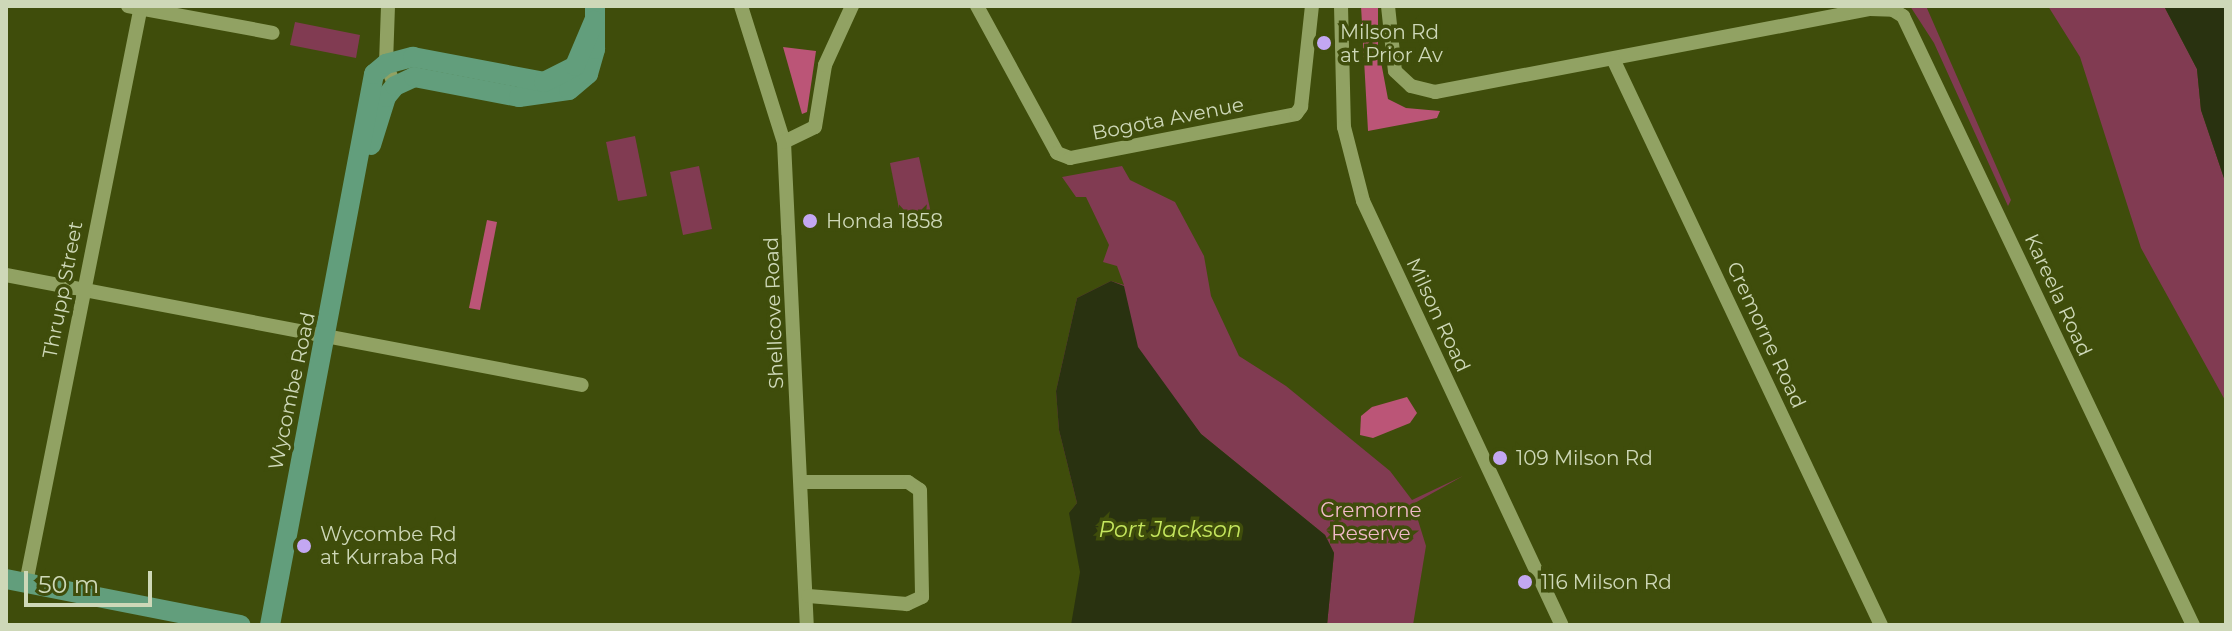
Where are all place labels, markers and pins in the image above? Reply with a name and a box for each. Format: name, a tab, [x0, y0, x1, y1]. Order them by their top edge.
place label: Milson Rd at Prior Av	[1340, 20, 1443, 67]
marker: Milson Rd at Prior Av	[1315, 34, 1333, 52]
place label: Honda 1858	[826, 209, 943, 233]
marker: Honda 1858	[801, 212, 819, 230]
place label: 109 Milson Rd	[1516, 446, 1653, 470]
marker: 109 Milson Rd	[1491, 449, 1509, 467]
place label: Wycombe Rd at Kurraba Rd	[320, 522, 458, 569]
marker: Wycombe Rd at Kurraba Rd	[295, 537, 313, 555]
place label: 116 Milson Rd	[1541, 570, 1672, 594]
marker: 116 Milson Rd	[1516, 573, 1534, 591]

